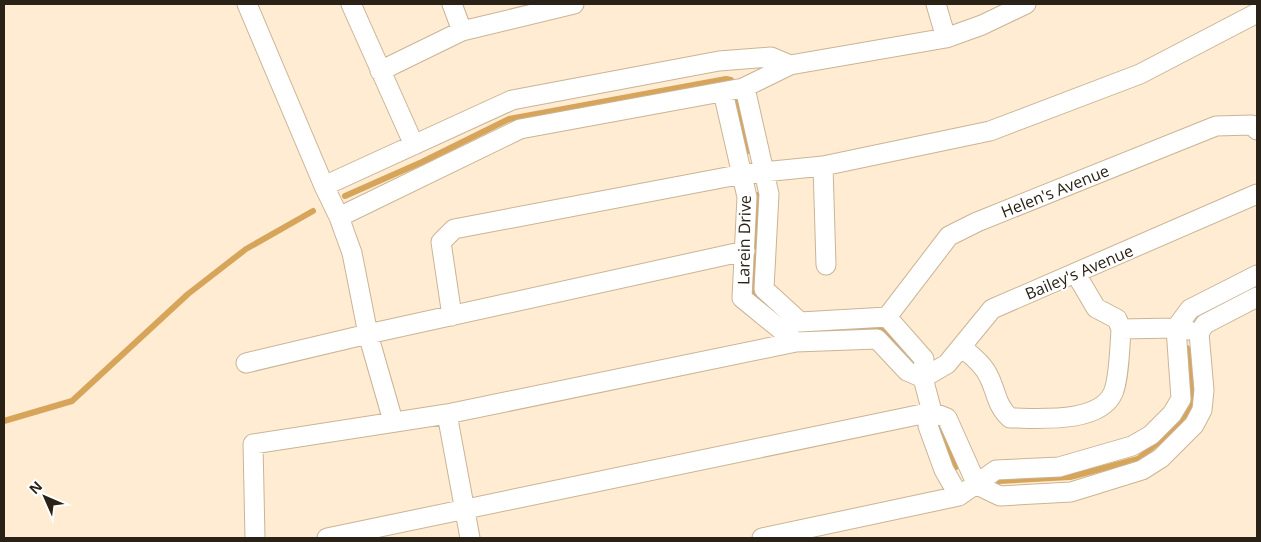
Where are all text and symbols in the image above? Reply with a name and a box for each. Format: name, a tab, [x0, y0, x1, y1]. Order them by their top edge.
street label: Helen's Avenue	[998, 159, 1112, 223]
street label: Larein Drive	[732, 195, 756, 285]
street label: Bailey's Avenue	[1022, 239, 1136, 305]
north arrow	[20, 472, 70, 522]
text: N	[25, 477, 46, 498]

